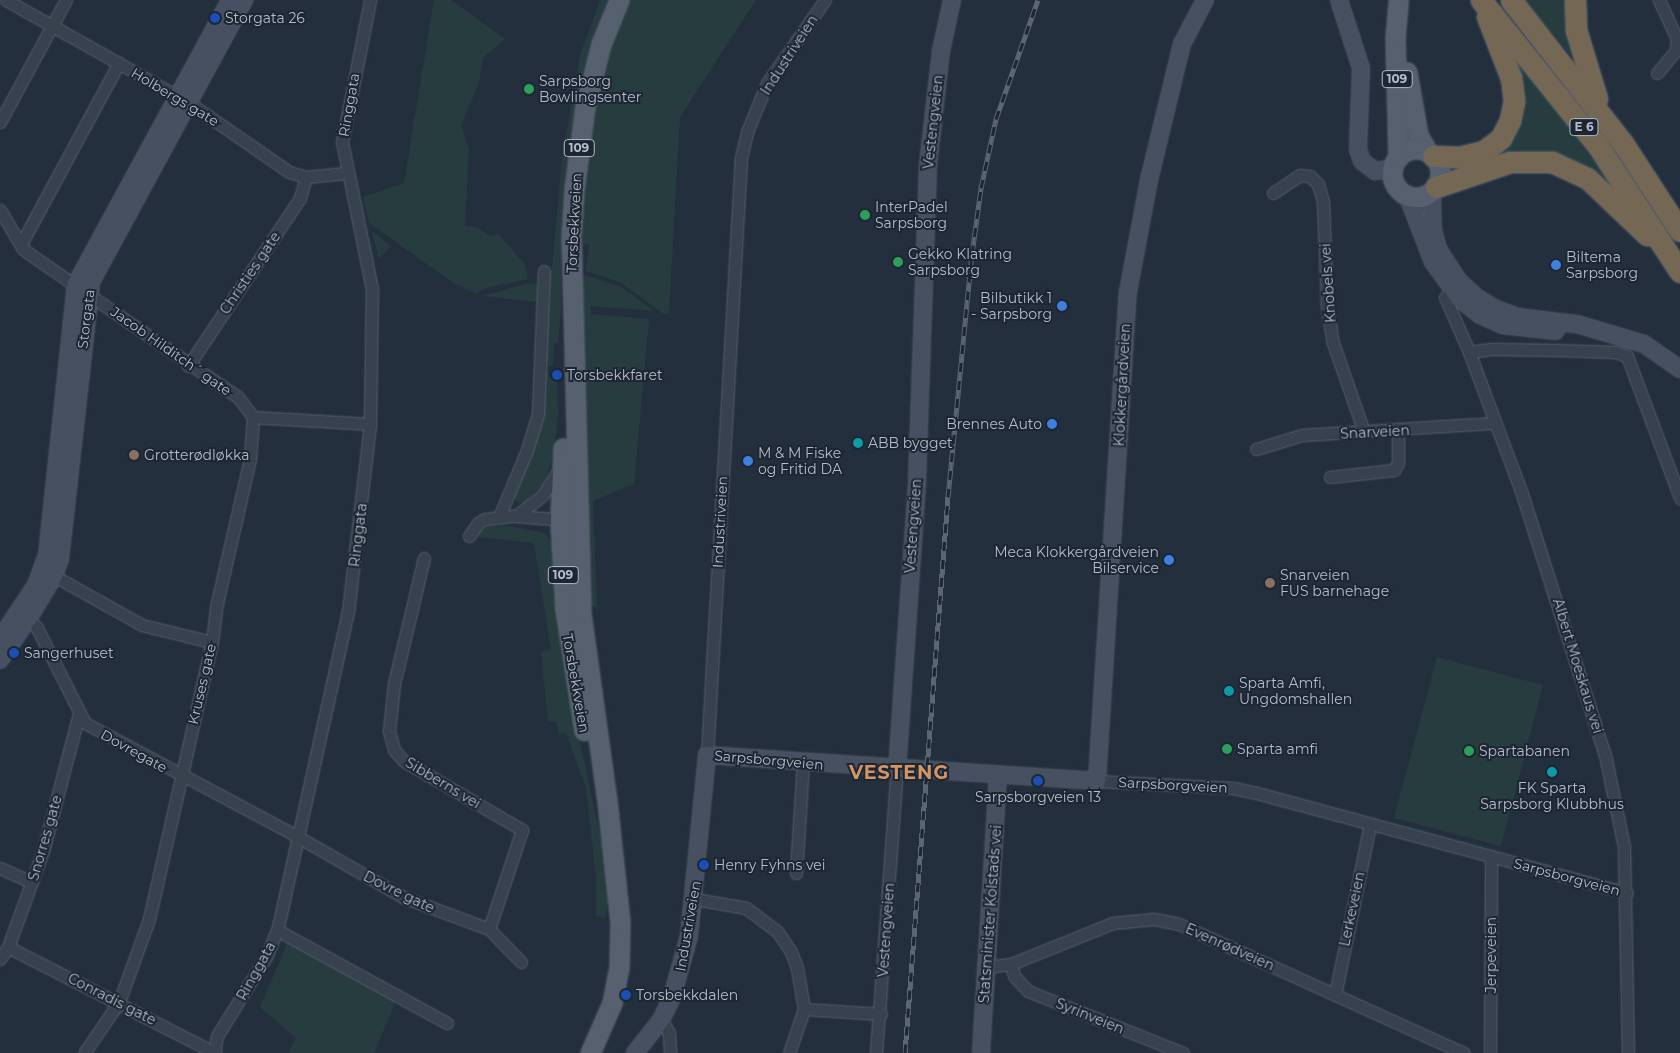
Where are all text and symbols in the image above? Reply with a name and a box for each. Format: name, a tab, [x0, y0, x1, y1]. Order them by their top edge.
place label: Storgata 26	[225, 10, 305, 26]
marker: Storgata 26	[209, 12, 221, 24]
street label: Industriveien	[757, 12, 821, 98]
street label: Holbergs gate	[128, 64, 222, 130]
road number: 109	[1381, 70, 1413, 88]
street label: Ringgata	[335, 72, 363, 138]
place label: Sarpsborg Bowlingsenter	[539, 73, 641, 105]
street label: Vestengveien	[920, 74, 946, 170]
marker: Sarpsborg Bowlingsenter	[523, 83, 535, 95]
road number: E 6	[1569, 118, 1599, 136]
road number: 109	[563, 138, 595, 158]
street label: Torsbekkveien	[563, 172, 585, 274]
place label: InterPadel Sarpsborg	[875, 199, 948, 232]
marker: InterPadel Sarpsborg	[859, 209, 871, 221]
street label: Christies gate	[216, 229, 284, 317]
street label: Knobels vei	[1317, 243, 1339, 323]
place label: Gekko Klatring Sarpsborg	[908, 246, 1012, 278]
place label: Biltema Sarpsborg	[1566, 249, 1638, 282]
marker: Gekko Klatring Sarpsborg	[892, 256, 904, 268]
marker: Biltema Sarpsborg	[1550, 259, 1562, 271]
street label: Storgata	[74, 288, 98, 350]
place label: Bilbutikk 1 - Sarpsborg	[971, 290, 1052, 322]
marker: Bilbutikk 1 - Sarpsborg	[1056, 300, 1068, 312]
street label: Jacob Hilditch´ gate	[107, 303, 235, 399]
street label: Klokkergårdveien	[1110, 323, 1134, 447]
place label: Torsbekkfaret	[567, 367, 663, 383]
marker: Torsbekkfaret	[551, 369, 563, 381]
place label: Brennes Auto	[946, 416, 1042, 432]
marker: Brennes Auto	[1046, 418, 1058, 430]
street label: Snarveien	[1340, 422, 1410, 442]
place label: ABB bygget	[868, 435, 953, 451]
marker: ABB bygget	[852, 437, 864, 449]
place label: M & M Fiske og Fritid DA	[758, 445, 842, 478]
place label: Grotterødløkka	[144, 447, 250, 463]
marker: Grotterødløkka	[128, 449, 140, 461]
marker: M & M Fiske og Fritid DA	[742, 455, 754, 467]
street label: Industriveien	[709, 476, 731, 568]
street label: Vestengveien	[901, 478, 925, 574]
street label: Ringgata	[346, 502, 370, 568]
place label: Meca Klokkergårdveien Bilservice	[994, 544, 1159, 576]
marker: Meca Klokkergårdveien Bilservice	[1163, 554, 1175, 566]
road number: 109	[547, 566, 579, 584]
place label: Snarveien FUS barnehage	[1280, 567, 1389, 600]
marker: Snarveien FUS barnehage	[1264, 577, 1276, 589]
street label: Albert Moeskaus vei	[1549, 596, 1607, 736]
street label: Torsbekkveien	[559, 632, 593, 734]
street label: Kruses gate	[185, 642, 219, 726]
place label: Sangerhuset	[24, 645, 114, 661]
marker: Sangerhuset	[8, 647, 20, 659]
place label: Sparta Amfi, Ungdomshallen	[1239, 675, 1352, 708]
marker: Sparta Amfi, Ungdomshallen	[1223, 685, 1235, 697]
street label: Dovregate	[98, 726, 170, 776]
place label: Sparta amfi	[1237, 741, 1318, 757]
marker: Sparta amfi	[1221, 743, 1233, 755]
place label: Spartabanen	[1479, 743, 1570, 759]
marker: Spartabanen	[1463, 745, 1475, 757]
street label: Sarpsborgveien	[714, 747, 824, 773]
street label: Sibberns vei	[402, 754, 484, 812]
district label: VESTENG	[848, 762, 950, 784]
marker: FK Sparta Sarpsborg Klubbhus	[1546, 766, 1558, 778]
street label: Sarpsborgveien	[1118, 774, 1228, 796]
marker: Sarpsborgveien 13	[1032, 775, 1044, 787]
place label: FK Sparta Sarpsborg Klubbhus	[1480, 780, 1624, 812]
place label: Sarpsborgveien 13	[975, 789, 1101, 805]
street label: Snorres gate	[25, 793, 65, 883]
street label: Statsminister Kolstads vei	[975, 824, 1005, 1004]
street label: Sarpsborgveien	[1512, 855, 1622, 899]
place label: Henry Fyhns vei	[714, 857, 826, 873]
marker: Henry Fyhns vei	[698, 859, 710, 871]
street label: Dovre gate	[361, 868, 437, 916]
street label: Lerkeveien	[1336, 870, 1368, 948]
street label: Industriveien	[672, 879, 704, 973]
street label: Vestengveien	[874, 882, 898, 978]
street label: Jerpeveien	[1483, 917, 1499, 993]
street label: Evenrødveien	[1183, 920, 1277, 974]
street label: Ringgata	[233, 939, 279, 1003]
street label: Conradis gate	[65, 970, 159, 1028]
place label: Torsbekkdalen	[636, 987, 738, 1003]
marker: Torsbekkdalen	[620, 989, 632, 1001]
street label: Syrinveien	[1053, 995, 1127, 1037]

